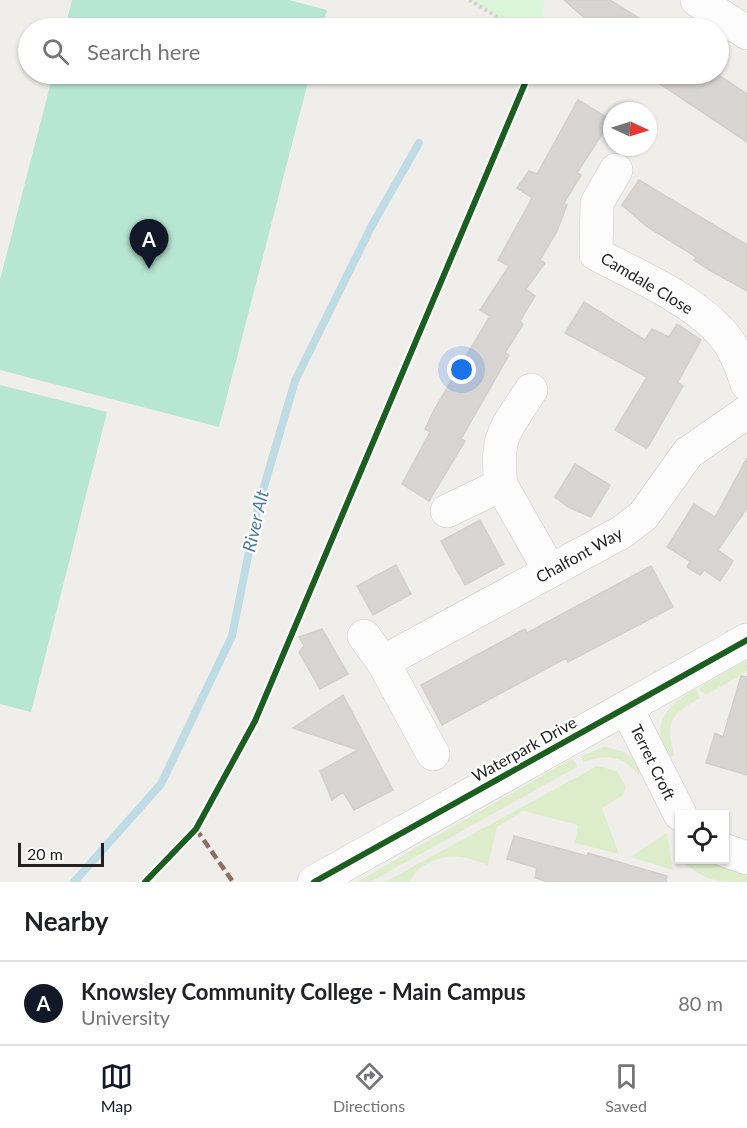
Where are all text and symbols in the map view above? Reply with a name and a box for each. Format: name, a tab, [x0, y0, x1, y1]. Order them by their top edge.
search box	[18, 18, 729, 84]
icon: search	[39, 35, 72, 68]
text: Search here	[87, 38, 200, 65]
north arrow	[603, 102, 657, 156]
pin: A	[130, 220, 168, 269]
street label: Camdale Close	[598, 248, 697, 317]
your location	[447, 355, 476, 384]
water label: River Alt	[237, 487, 273, 554]
street label: Chalfont Way	[532, 523, 626, 586]
street label: Waterpark Drive	[468, 712, 579, 785]
street label: Terret Croft	[627, 721, 680, 803]
map controls	[675, 810, 729, 864]
button: locate	[675, 810, 729, 864]
scale bar	[18, 840, 104, 868]
text: 20 m	[27, 844, 63, 863]
text: Nearby	[24, 905, 109, 937]
text: Knowsley Community College - Main Campus	[81, 978, 526, 1005]
text: A	[37, 991, 50, 1015]
text: 80 m	[678, 991, 723, 1015]
text: University	[81, 1005, 170, 1029]
tab: Map	[100, 1060, 133, 1115]
tab: Directions	[333, 1060, 405, 1115]
tab: Saved	[605, 1060, 647, 1115]

